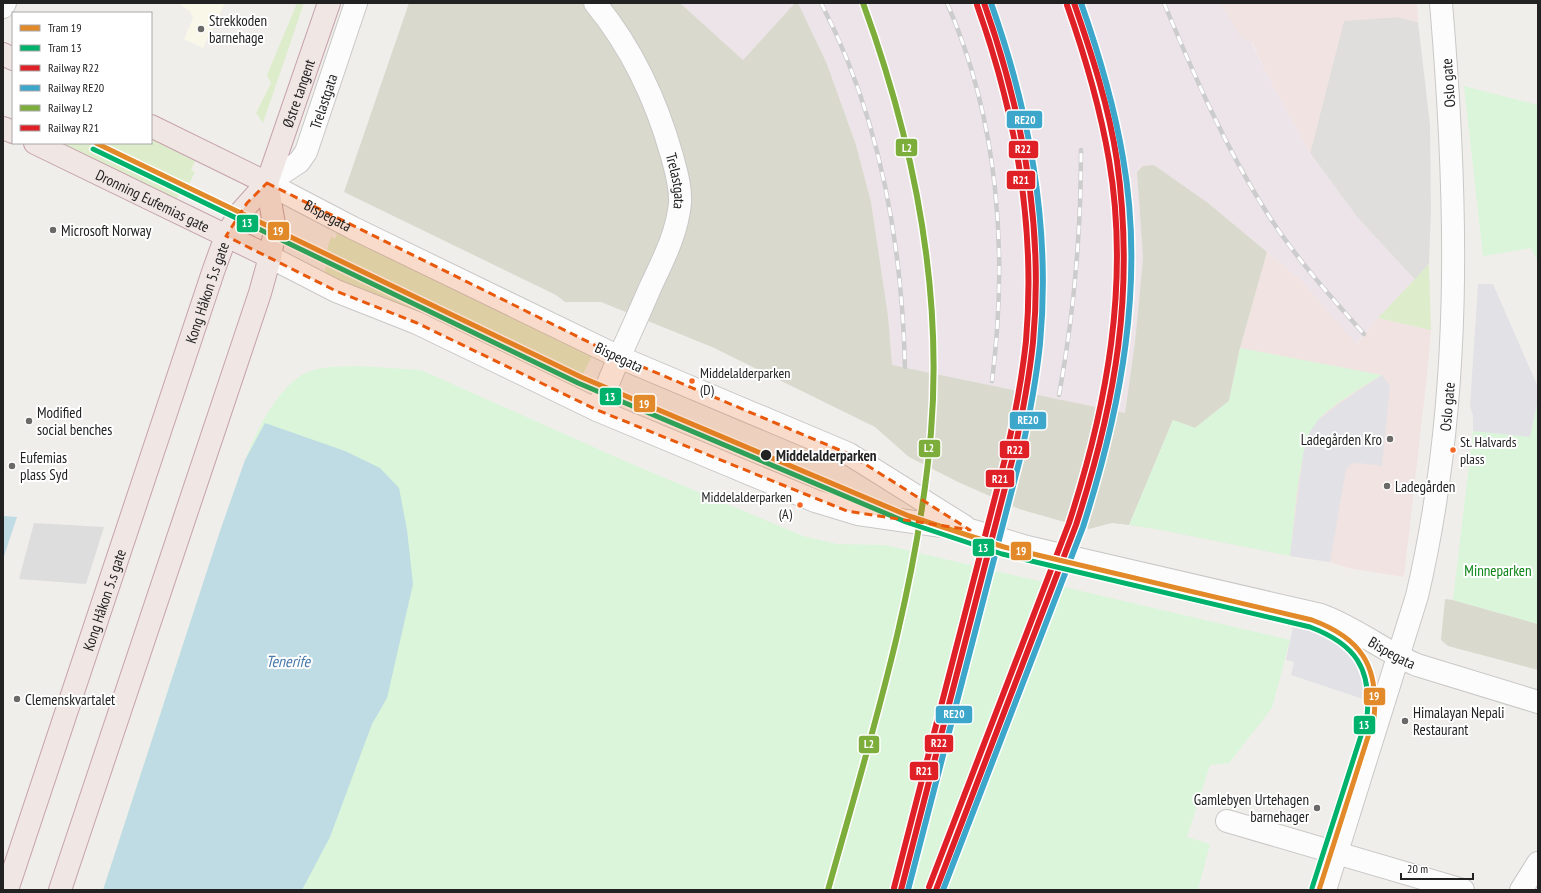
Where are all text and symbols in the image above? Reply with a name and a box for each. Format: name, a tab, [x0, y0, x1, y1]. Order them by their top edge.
place label: Strekkoden barnehage	[209, 11, 267, 47]
legend	[12, 12, 152, 144]
text: Tram 19	[48, 20, 82, 35]
marker: Strekkoden barnehage	[196, 24, 206, 34]
text: Tram 13	[48, 40, 82, 55]
street label: Østre tangent	[277, 56, 319, 130]
street label: Oslo gate	[1437, 58, 1459, 108]
text: Railway R22	[48, 60, 99, 75]
street label: Trelastgata	[305, 71, 341, 131]
text: Railway RE20	[48, 80, 104, 95]
text: Railway L2	[48, 100, 93, 115]
line badge: RE20	[1006, 110, 1043, 129]
text: RE20	[1015, 113, 1035, 127]
text: Railway R21	[48, 120, 99, 135]
line badge: L2	[895, 138, 918, 157]
line badge: R22	[1008, 140, 1039, 159]
text: L2	[902, 141, 912, 155]
text: R22	[1015, 142, 1031, 156]
street label: Trelastgata	[662, 150, 690, 210]
street label: Dronning Eufemias gate	[93, 165, 213, 236]
line badge: R21	[1006, 170, 1036, 190]
text: R21	[1013, 173, 1029, 187]
street label: Bispegata	[301, 195, 355, 235]
line badge: 13	[236, 214, 259, 233]
text: 13	[242, 216, 252, 230]
place label: Microsoft Norway	[61, 221, 152, 240]
line badge: 19	[267, 221, 290, 241]
text: 19	[273, 224, 283, 238]
marker: Microsoft Norway	[48, 225, 58, 235]
street label: Kong Håkon 5.s gate	[180, 239, 233, 346]
street label: Bispegata	[592, 338, 646, 376]
place label: Middelalderparken (D)	[700, 364, 790, 399]
marker: Middelalderparken (D)	[687, 376, 697, 386]
street label: Oslo gate	[1435, 381, 1458, 432]
line badge: 13	[599, 387, 622, 406]
text: 13	[605, 390, 615, 404]
line badge: 19	[633, 394, 656, 413]
text: 19	[639, 397, 649, 411]
place label: Modified social benches	[37, 403, 112, 439]
line badge: RE20	[1009, 411, 1047, 430]
text: RE20	[1018, 413, 1038, 427]
marker: Modified social benches	[24, 416, 34, 426]
place label: Ladegården Kro	[1301, 430, 1382, 449]
place label: St. Halvards plass	[1460, 433, 1517, 468]
marker: Ladegården Kro	[1385, 434, 1395, 444]
line badge: L2	[918, 439, 941, 458]
line badge: R22	[999, 440, 1030, 459]
text: L2	[924, 441, 934, 455]
text: R22	[1007, 443, 1023, 457]
marker: St. Halvards plass	[1448, 445, 1458, 455]
place label: Middelalderparken	[776, 446, 877, 465]
place label: Eufemias plass Syd	[20, 448, 68, 484]
marker: Middelalderparken	[759, 448, 773, 462]
marker: Eufemias plass Syd	[7, 461, 17, 471]
line badge: R21	[985, 469, 1015, 488]
text: R21	[992, 472, 1008, 486]
place label: Ladegården	[1395, 477, 1455, 496]
marker: Ladegården	[1382, 481, 1392, 491]
place label: Middelalderparken (A)	[702, 488, 793, 523]
marker: Middelalderparken (A)	[795, 500, 805, 510]
line badge: 13	[972, 538, 995, 557]
text: 13	[978, 541, 988, 555]
line badge: 19	[1010, 541, 1032, 561]
text: 19	[1016, 544, 1026, 558]
street label: Kong Håkon 5.s gate	[78, 546, 130, 653]
park label: Minneparken	[1464, 561, 1532, 580]
street label: Bispegata	[1365, 632, 1418, 673]
water label: Tenerife	[266, 651, 311, 671]
line badge: 19	[1363, 687, 1386, 706]
text: 19	[1369, 689, 1379, 703]
place label: Clemenskvartalet	[25, 690, 115, 709]
marker: Clemenskvartalet	[12, 694, 22, 704]
place label: Himalayan Nepali Restaurant	[1413, 703, 1505, 739]
line badge: RE20	[935, 705, 973, 724]
text: RE20	[944, 707, 964, 721]
line badge: 13	[1353, 715, 1376, 735]
marker: Himalayan Nepali Restaurant	[1400, 716, 1410, 726]
text: 13	[1359, 718, 1369, 732]
line badge: R22	[924, 734, 954, 753]
line badge: L2	[858, 735, 880, 754]
text: R22	[931, 736, 947, 750]
text: L2	[864, 737, 874, 751]
line badge: R21	[909, 761, 939, 781]
text: R21	[916, 764, 932, 778]
place label: Gamlebyen Urtehagen barnehager	[1194, 790, 1310, 826]
marker: Gamlebyen Urtehagen barnehager	[1312, 803, 1322, 813]
scale bar	[1401, 855, 1473, 881]
text: 20 m	[1407, 861, 1428, 876]

